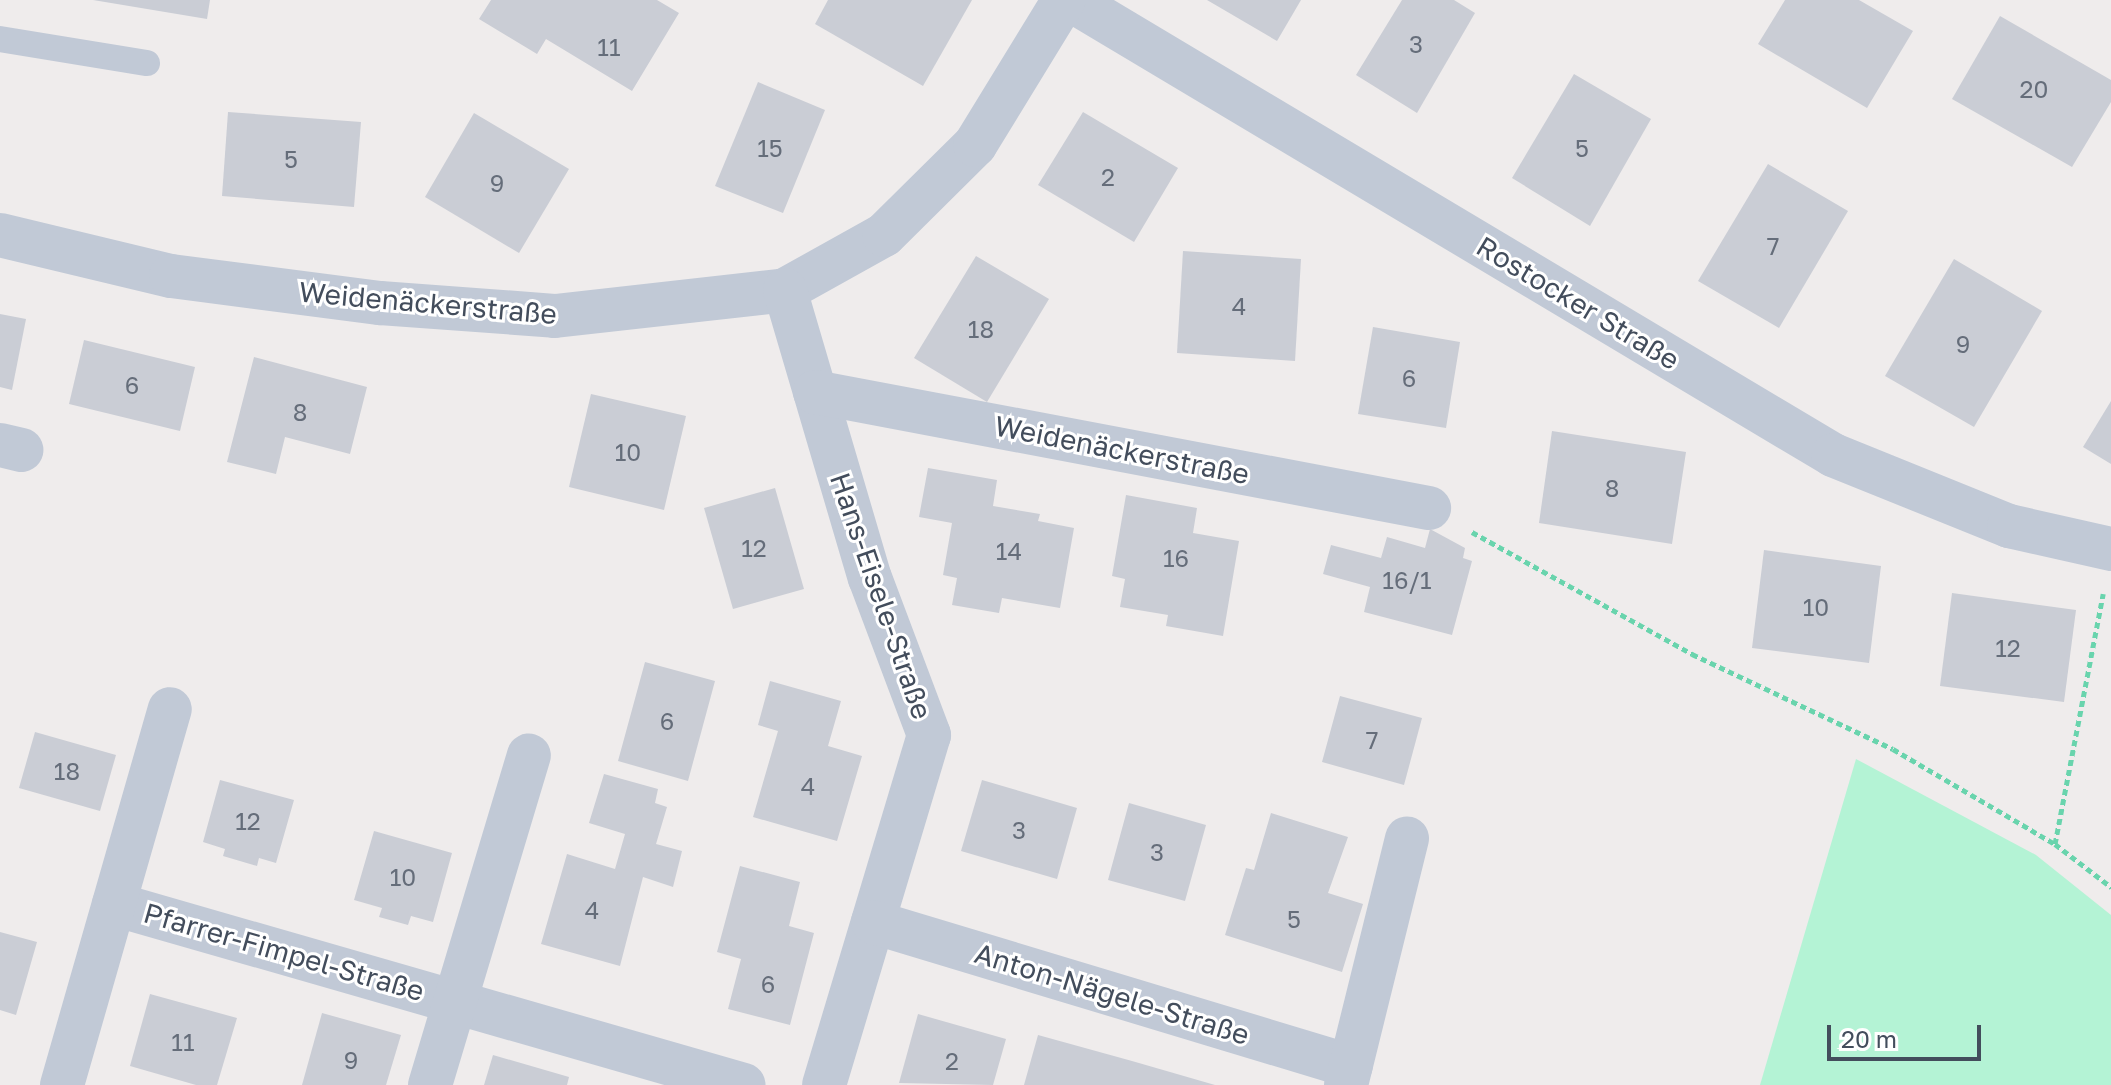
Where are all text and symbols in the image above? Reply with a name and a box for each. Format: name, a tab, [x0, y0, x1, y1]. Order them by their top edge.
house number: 3	[1409, 30, 1423, 58]
house number: 11	[597, 33, 621, 61]
house number: 20	[2020, 75, 2048, 103]
house number: 15	[757, 134, 783, 162]
house number: 5	[1575, 134, 1589, 162]
house number: 5	[284, 145, 298, 173]
house number: 2	[1101, 163, 1115, 191]
house number: 9	[490, 169, 504, 197]
street label: Rostocker Straße	[1471, 229, 1685, 377]
house number: 7	[1767, 232, 1779, 260]
street label: Weidenäckerstraße	[298, 275, 558, 331]
house number: 4	[1232, 292, 1246, 320]
house number: 18	[968, 315, 994, 343]
house number: 9	[1956, 330, 1970, 358]
house number: 6	[1402, 364, 1416, 392]
house number: 6	[125, 371, 139, 399]
house number: 8	[293, 398, 307, 426]
street label: Weidenäckerstraße	[992, 409, 1252, 491]
house number: 10	[615, 438, 641, 466]
street label: Hans-Eisele-Straße	[823, 468, 939, 724]
house number: 8	[1605, 474, 1619, 502]
house number: 12	[741, 534, 767, 562]
house number: 14	[996, 537, 1022, 565]
house number: 16	[1163, 544, 1189, 572]
house number: 16/1	[1382, 566, 1432, 594]
house number: 10	[1803, 593, 1829, 621]
house number: 12	[1995, 634, 2021, 662]
house number: 6	[660, 707, 674, 735]
house number: 7	[1366, 726, 1378, 754]
house number: 18	[54, 757, 80, 785]
house number: 4	[801, 772, 815, 800]
house number: 12	[235, 807, 261, 835]
house number: 3	[1012, 816, 1026, 844]
house number: 3	[1150, 838, 1164, 866]
house number: 10	[390, 863, 416, 891]
street label: Pfarrer-Fimpel-Straße	[140, 896, 428, 1008]
house number: 4	[585, 896, 599, 924]
house number: 5	[1287, 905, 1301, 933]
street label: Anton-Nägele-Straße	[971, 936, 1253, 1052]
house number: 6	[761, 970, 775, 998]
scale bar	[1831, 1009, 1985, 1059]
text: 20 m	[1841, 1024, 1897, 1053]
house number: 11	[171, 1028, 195, 1056]
house number: 9	[344, 1046, 358, 1074]
house number: 2	[945, 1047, 959, 1075]

